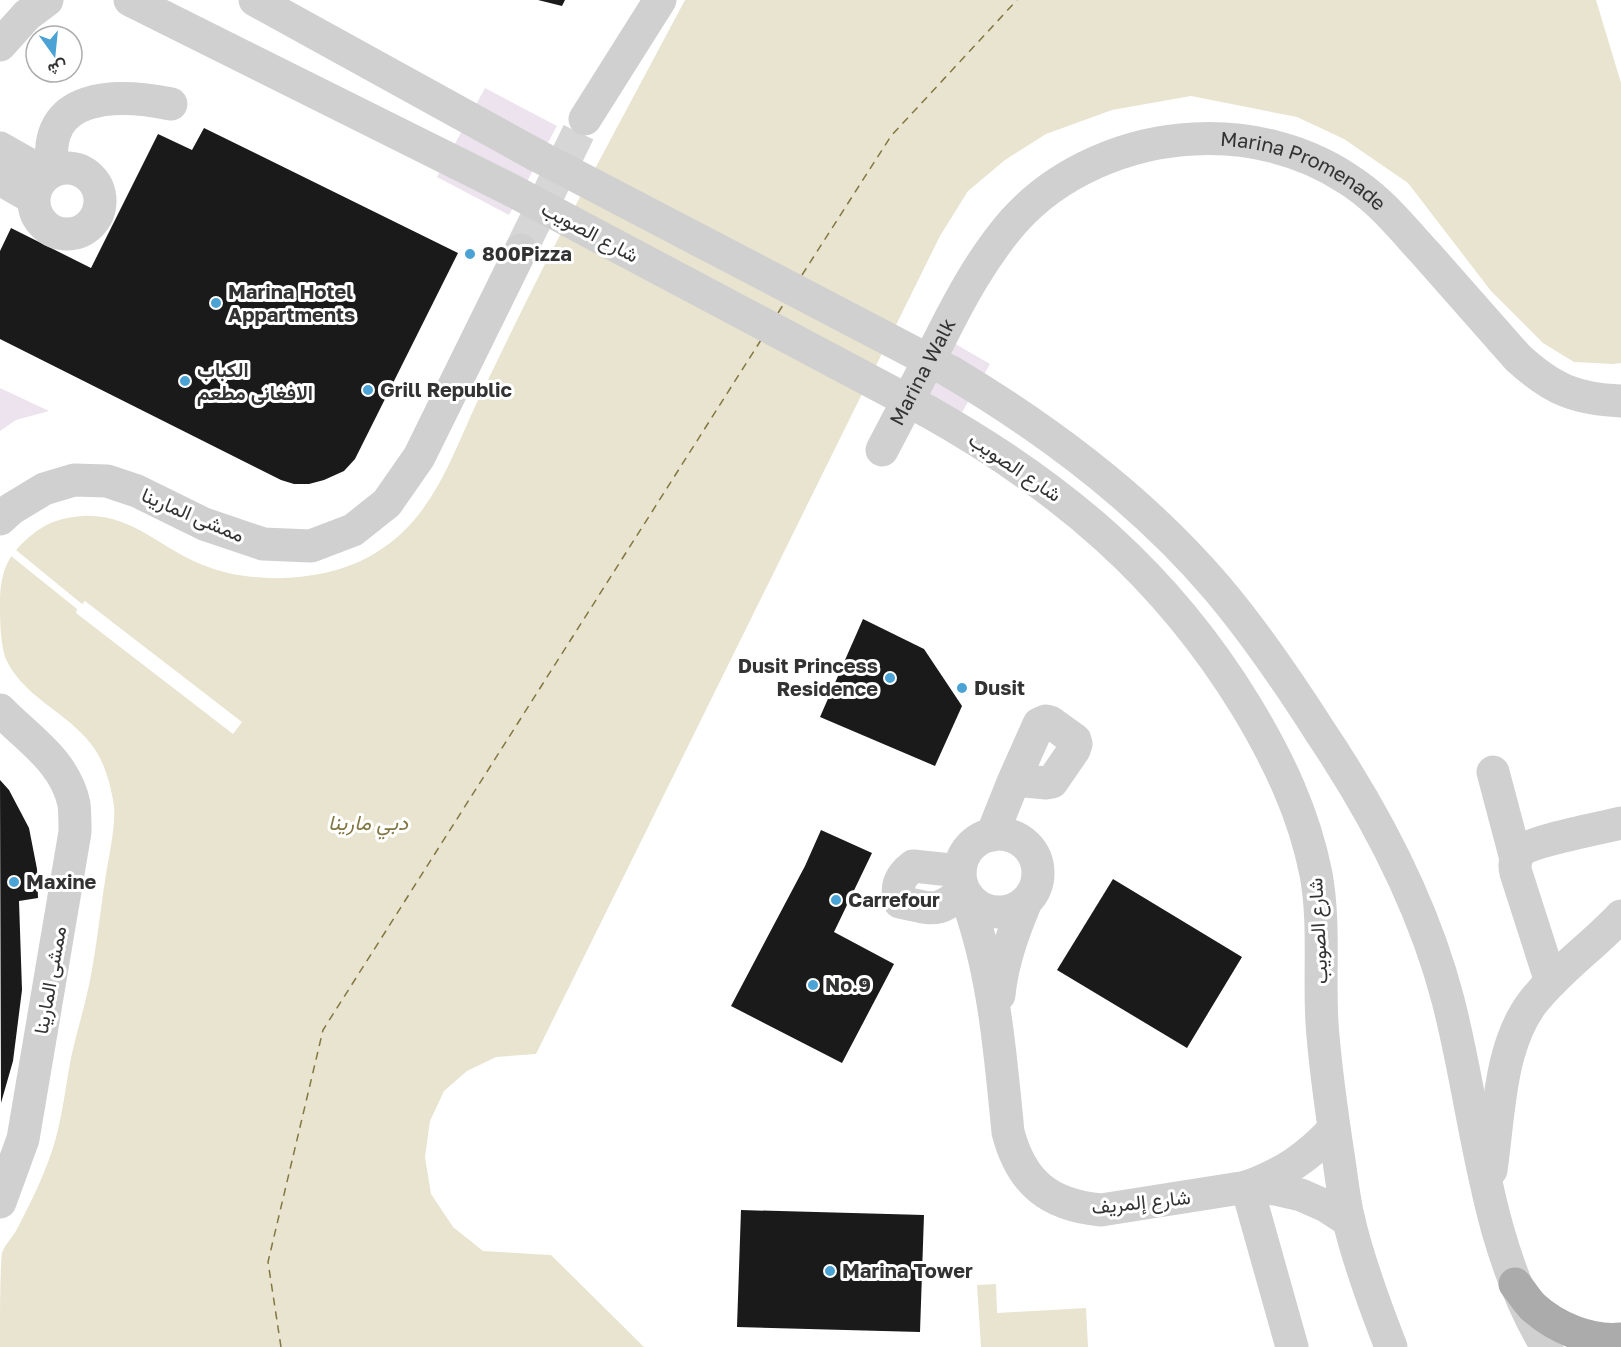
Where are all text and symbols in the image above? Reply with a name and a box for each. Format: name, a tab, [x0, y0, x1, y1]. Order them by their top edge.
north arrow	[24, 24, 84, 84]
text: ش	[46, 56, 70, 81]
street label: Marina Promenade	[1219, 126, 1391, 215]
street label: شارع الصويب	[536, 196, 643, 269]
place label: 800Pizza	[482, 241, 572, 265]
marker: 800Pizza	[463, 247, 477, 261]
place label: Marina Hotel Appartments	[228, 279, 355, 326]
marker: Marina Hotel Appartments	[209, 296, 223, 310]
street label: Marina Walk	[884, 314, 960, 429]
place label: الكباب الافغانی مطعم	[197, 357, 313, 406]
marker: الكباب الافغانی مطعم	[178, 374, 192, 388]
place label: Grill Republic	[380, 377, 512, 401]
marker: Grill Republic	[361, 383, 375, 397]
street label: شارع الصويب	[963, 426, 1066, 508]
street label: ممشى المارينا	[138, 482, 248, 548]
place label: Dusit Princess Residence	[738, 653, 878, 700]
marker: Dusit Princess Residence	[883, 671, 897, 685]
place label: Dusit	[974, 675, 1025, 699]
marker: Dusit	[955, 681, 969, 695]
water label: دبي مارينا	[328, 809, 409, 840]
place label: Maxine	[26, 869, 97, 893]
marker: Maxine	[7, 875, 21, 889]
street label: شارع الصويب	[1302, 877, 1335, 985]
place label: Carrefour	[848, 887, 940, 911]
marker: Carrefour	[829, 893, 843, 907]
street label: ممشى المارينا	[28, 924, 72, 1036]
place label: No.9	[825, 972, 871, 996]
marker: No.9	[806, 978, 820, 992]
street label: شارع إلمريف	[1090, 1184, 1192, 1221]
place label: Marina Tower	[842, 1258, 973, 1282]
marker: Marina Tower	[823, 1264, 837, 1278]

